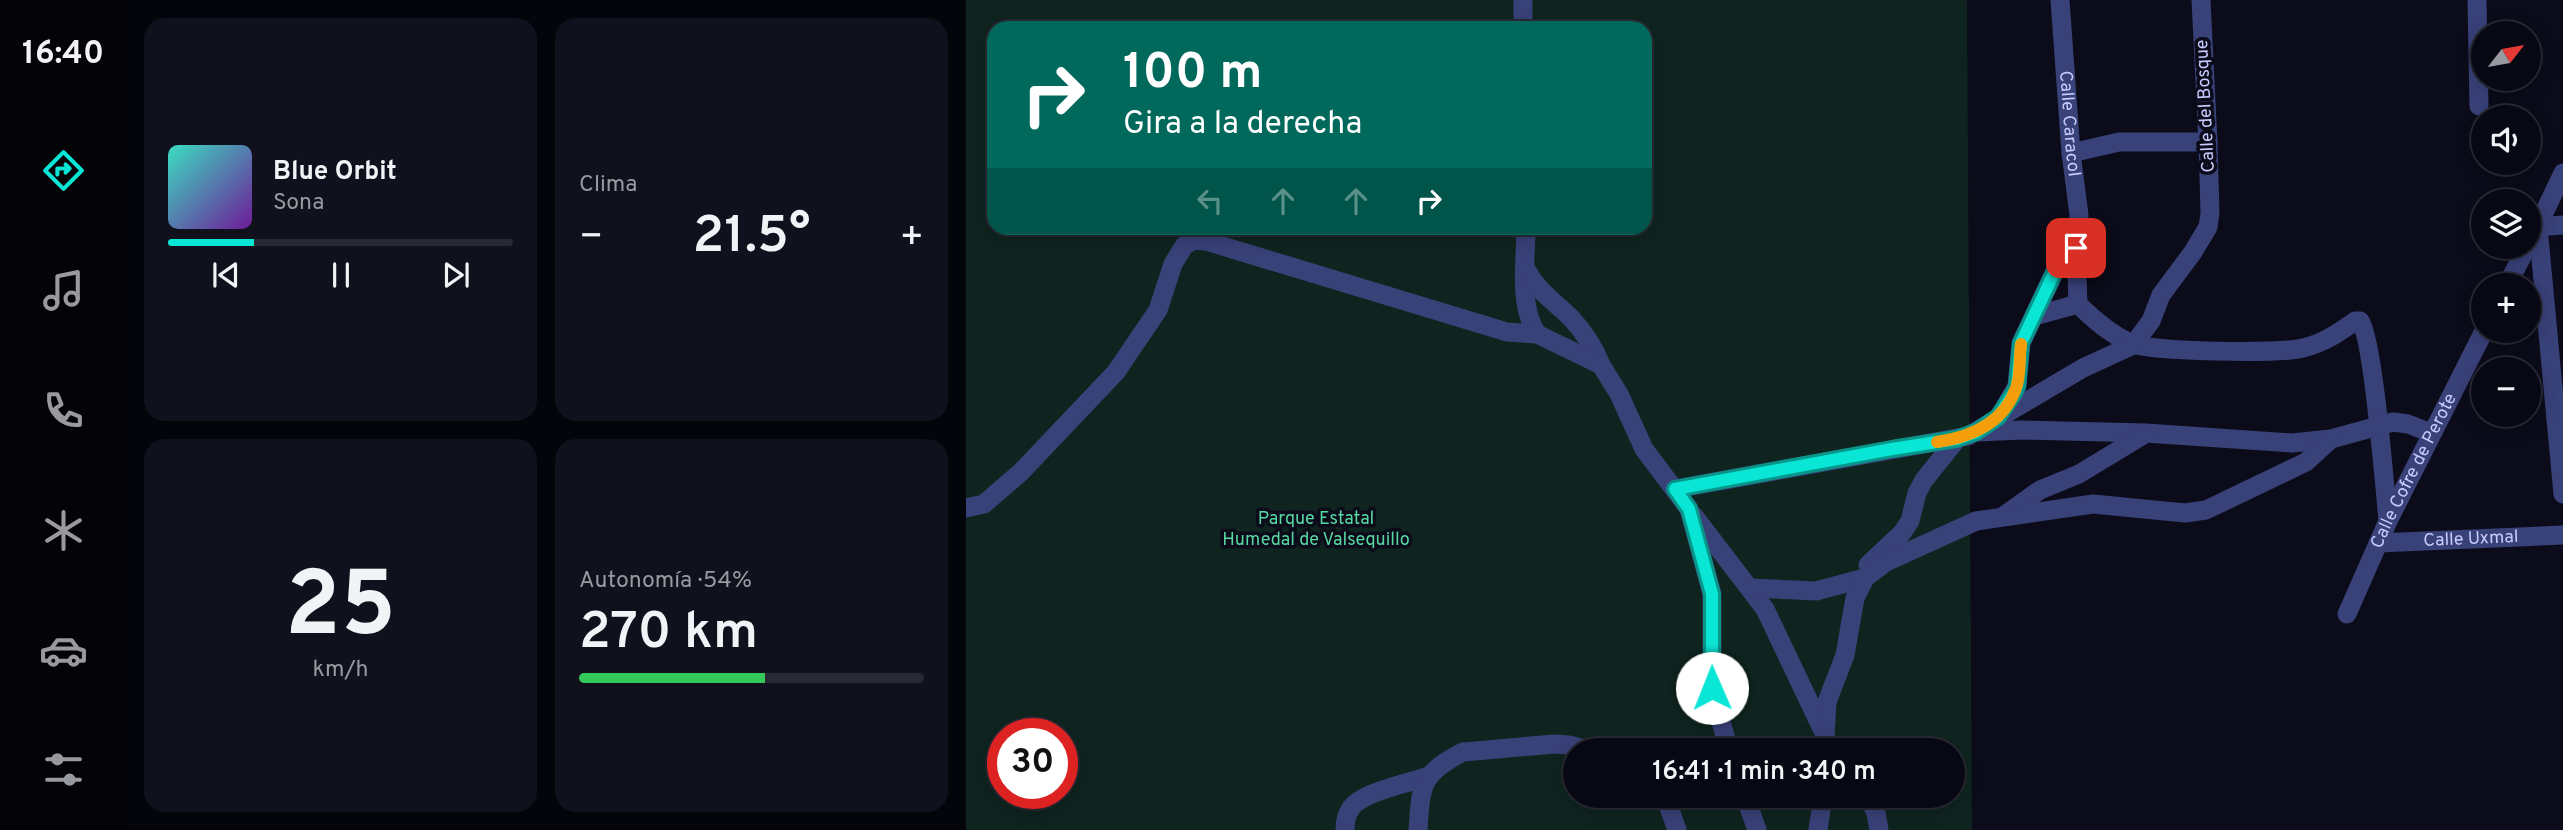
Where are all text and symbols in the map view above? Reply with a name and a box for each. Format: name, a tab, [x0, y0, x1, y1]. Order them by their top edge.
north arrow	[2471, 21, 2541, 91]
map controls	[2471, 21, 2541, 427]
text: 16:40	[22, 35, 104, 75]
street label: Calle del Bosque	[2191, 39, 2221, 173]
text: 100 m	[1123, 44, 1262, 106]
icon: right	[1008, 49, 1099, 140]
street label: Calle Caracol	[2054, 70, 2085, 178]
text: Gira a la derecha	[1123, 105, 1362, 145]
button: sound	[2471, 105, 2541, 175]
icon: directions	[39, 146, 88, 195]
text: Blue Orbit	[273, 156, 397, 189]
text: Clima	[579, 171, 637, 200]
icon: left	[1191, 182, 1229, 220]
icon: ahead	[1264, 182, 1302, 220]
icon: ahead	[1337, 182, 1375, 220]
icon: right	[1410, 182, 1448, 220]
text: Sona	[273, 189, 324, 218]
button: layers	[2471, 189, 2541, 259]
text: 21.5°	[693, 205, 810, 271]
text: −	[579, 214, 604, 263]
text: +	[899, 214, 924, 263]
pin	[2046, 218, 2106, 278]
icon: arrive	[2057, 229, 2095, 267]
icon: previous	[207, 256, 245, 294]
icon: pause	[322, 256, 360, 294]
icon: next	[437, 256, 475, 294]
icon: music	[39, 266, 88, 315]
button: +	[2471, 273, 2541, 343]
button: −	[2471, 357, 2541, 427]
icon: phone	[39, 386, 88, 435]
street label: Calle Cofre de Perote	[2366, 389, 2462, 552]
icon: climate	[39, 506, 88, 555]
park label: Parque Estatal Humedal de Valsequillo	[1222, 508, 1410, 552]
street label: Calle Uxmal	[2423, 525, 2519, 553]
text: 25	[285, 553, 396, 668]
text: Autonomía · 54%	[579, 567, 752, 596]
text: 270 km	[579, 601, 758, 667]
icon: car	[39, 626, 88, 675]
position arrow	[1675, 651, 1749, 725]
text: km/h	[313, 656, 368, 685]
speed limit sign: 30	[987, 718, 1078, 809]
icon: filters	[39, 745, 88, 794]
text: 16:41 · 1 min · 340 m	[1652, 756, 1876, 789]

